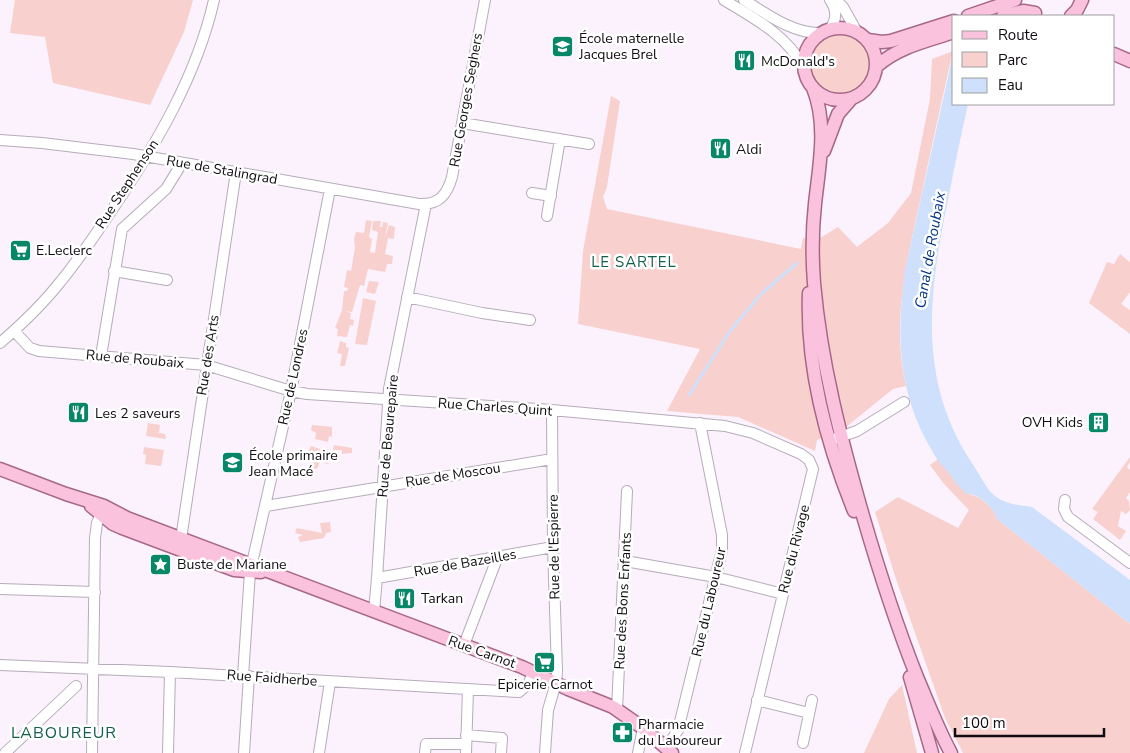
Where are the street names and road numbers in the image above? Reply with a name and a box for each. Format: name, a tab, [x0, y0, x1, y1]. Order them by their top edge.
street label: Rue Georges Seghers	[445, 31, 487, 169]
street label: Rue Stephenson	[91, 136, 163, 232]
street label: Rue de Stalingrad	[165, 151, 279, 189]
street label: Rue des Arts	[192, 313, 224, 397]
street label: Rue de Londres	[274, 327, 313, 427]
street label: Rue de Roubaix	[85, 345, 186, 373]
street label: Rue de Beaurepaire	[373, 374, 403, 498]
street label: Rue Charles Quint	[437, 394, 553, 420]
street label: Rue de Moscou	[404, 458, 502, 492]
street label: Rue de l'Espierre	[544, 494, 564, 600]
street label: Rue du Rivage	[774, 503, 814, 595]
street label: Rue des Bons Enfants	[610, 532, 636, 670]
street label: Rue de Bazeilles	[412, 545, 518, 581]
street label: Rue du Laboureur	[687, 545, 731, 659]
street label: Rue Carnot	[446, 631, 518, 673]
street label: Rue Faidherbe	[226, 665, 318, 691]

